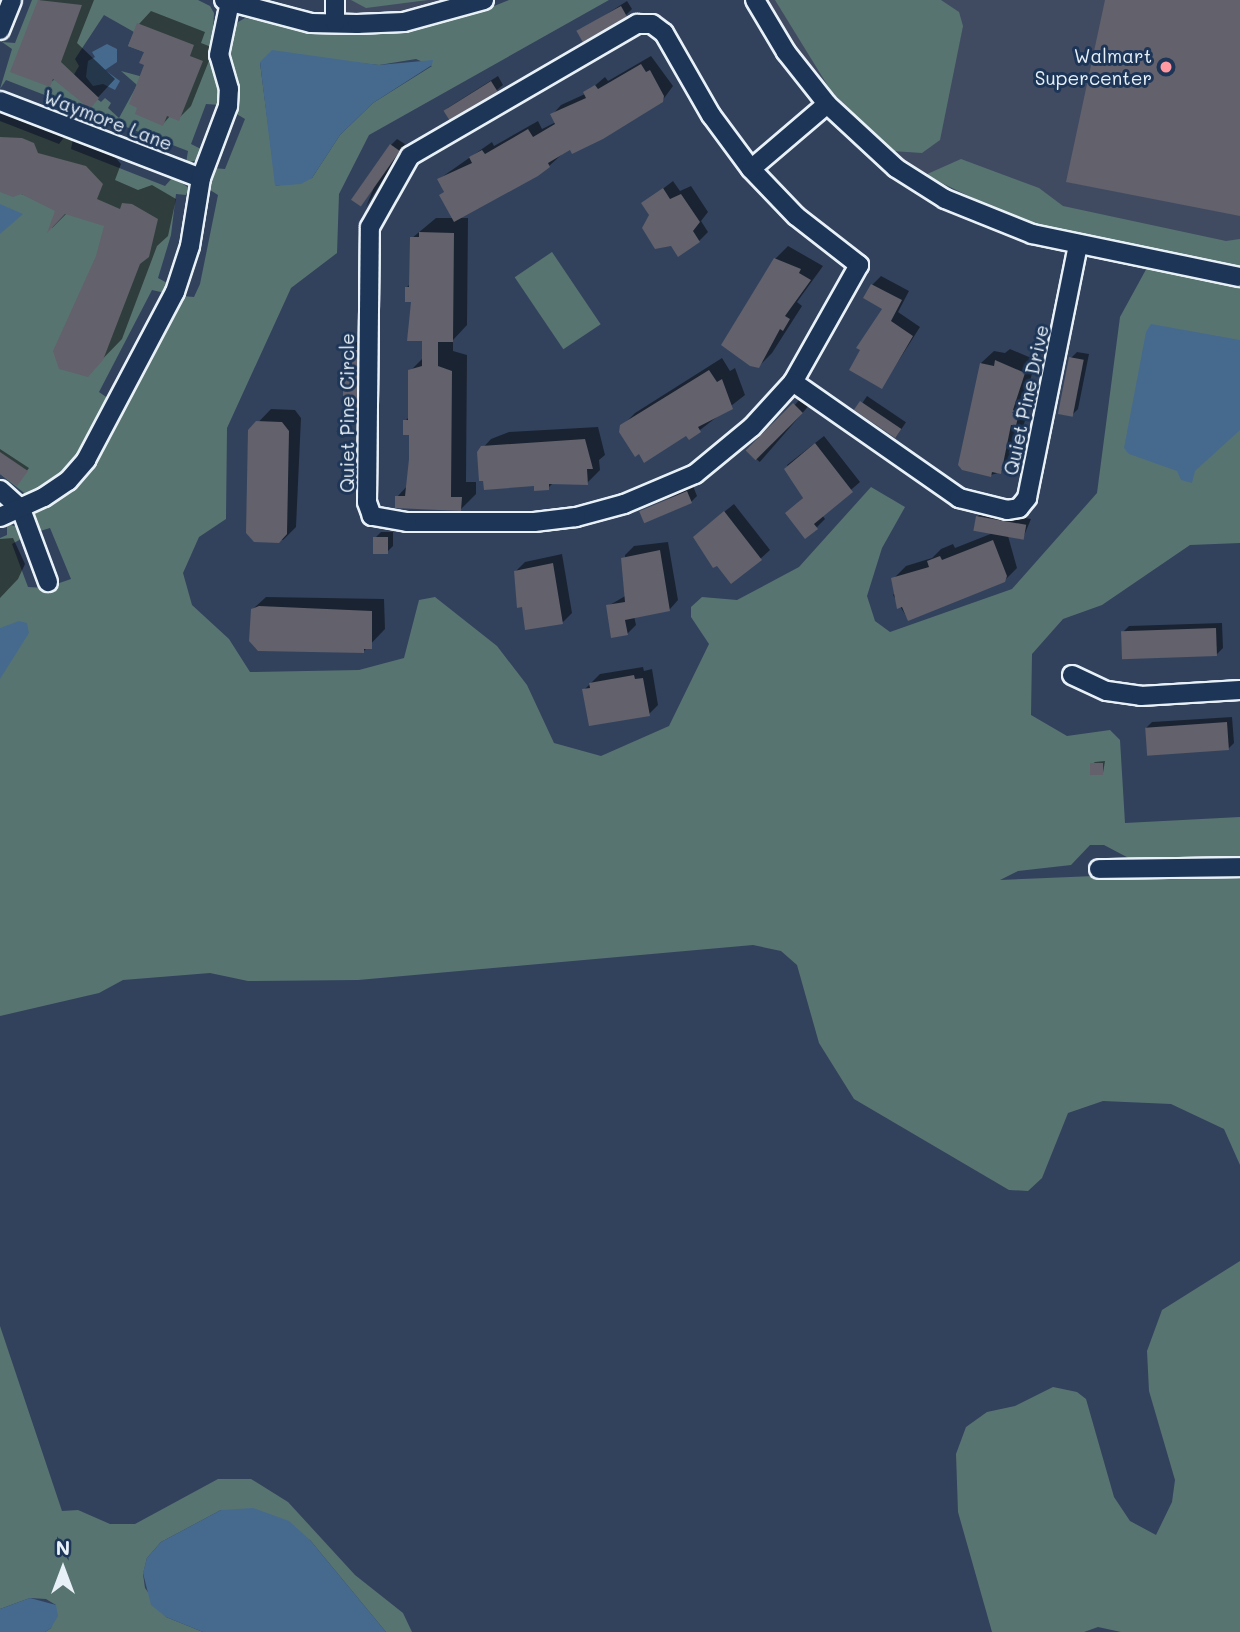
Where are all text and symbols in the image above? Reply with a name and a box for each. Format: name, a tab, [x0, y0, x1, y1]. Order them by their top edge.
place label: Walmart Supercenter	[1035, 45, 1152, 89]
marker: Walmart Supercenter	[1158, 59, 1174, 75]
street label: Waymore Lane	[40, 85, 176, 155]
street label: Quiet Pine Drive	[999, 323, 1053, 477]
street label: Quiet Pine Circle	[336, 333, 358, 493]
north arrow	[28, 1534, 98, 1604]
text: N	[56, 1535, 70, 1560]

